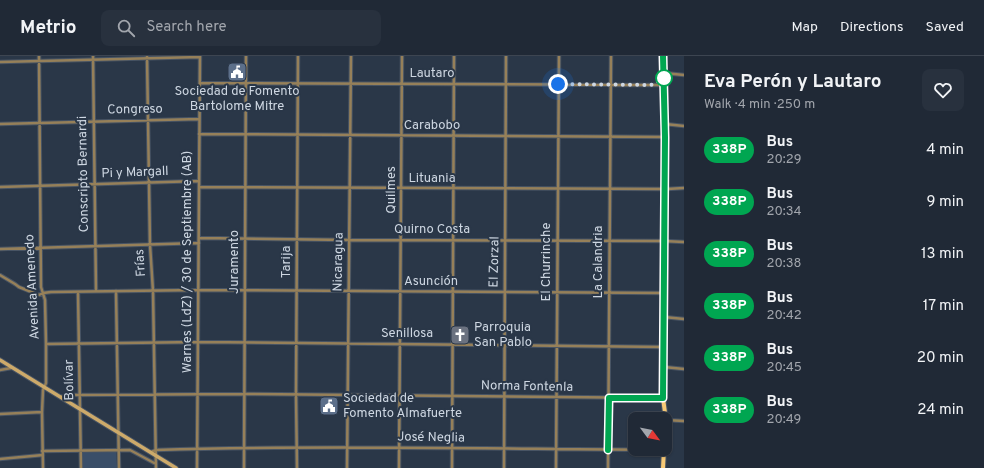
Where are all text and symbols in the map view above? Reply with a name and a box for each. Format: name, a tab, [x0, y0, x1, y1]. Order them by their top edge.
search box	[101, 10, 381, 46]
text: Metrio	[20, 16, 77, 40]
icon: search	[115, 17, 137, 39]
text: Search here	[147, 18, 227, 37]
text: Map	[792, 19, 818, 36]
text: Directions	[840, 19, 904, 36]
text: Saved	[926, 19, 964, 36]
public building icon: Sociedad de Fomento Bartolome Mitre	[226, 61, 248, 83]
street label: Lautaro	[409, 66, 455, 82]
unlabelled marker	[655, 69, 673, 87]
button: heart	[922, 69, 964, 111]
text: Eva Perón y Lautaro	[704, 70, 881, 94]
your location	[548, 74, 568, 94]
place label: Sociedad de Fomento Bartolome Mitre	[174, 84, 300, 115]
text: Walk · 4 min · 250 m	[704, 97, 815, 113]
street label: Congreso	[107, 102, 163, 118]
street label: Conscripto Bernardi	[75, 116, 93, 232]
street label: Carabobo	[404, 118, 460, 134]
text: Bus	[766, 133, 793, 152]
text: 338P	[712, 141, 746, 158]
text: 4 min	[926, 141, 964, 160]
street label: Warnes (LdZ) / 30 de Septiembre (AB)	[180, 151, 196, 373]
text: 20:29	[766, 152, 801, 168]
street label: Pi y Margall	[101, 164, 169, 182]
street label: Quilmes	[384, 166, 400, 214]
street label: Lituania	[408, 171, 456, 187]
text: Bus	[766, 185, 793, 204]
text: 338P	[712, 193, 746, 210]
text: 9 min	[927, 193, 964, 212]
text: 20:34	[766, 204, 802, 220]
street label: Quirno Costa	[394, 222, 470, 238]
street label: El Churrinche	[539, 222, 555, 302]
street label: La Calandria	[591, 226, 607, 298]
street label: Juramento	[227, 230, 243, 294]
street label: Nicaragua	[330, 232, 348, 292]
street label: Avenida Amenedo	[22, 234, 44, 340]
street label: El Zorzal	[487, 236, 503, 288]
text: Bus	[766, 237, 793, 256]
text: 338P	[712, 245, 746, 262]
text: 13 min	[921, 245, 964, 264]
street label: Tarija	[279, 246, 295, 278]
street label: Frías	[132, 249, 150, 277]
text: 20:38	[766, 256, 801, 272]
street label: Asunción	[404, 274, 458, 290]
text: Bus	[766, 289, 793, 308]
text: 338P	[712, 297, 746, 314]
text: 17 min	[923, 297, 964, 316]
text: 20:42	[766, 308, 802, 324]
place label: Parroquia San Pablo	[474, 320, 532, 351]
church icon: Parroquia San Pablo	[449, 324, 471, 346]
street label: Senillosa	[381, 326, 433, 342]
text: Bus	[766, 341, 793, 360]
text: 338P	[712, 349, 746, 366]
text: 20 min	[917, 349, 964, 368]
street label: Bolívar	[62, 359, 78, 401]
text: 20:45	[766, 360, 802, 376]
street label: Norma Fontenla	[481, 378, 573, 396]
place label: Sociedad de Fomento Almafuerte	[343, 391, 462, 422]
text: Bus	[766, 393, 793, 412]
public building icon: Sociedad de Fomento Almafuerte	[318, 395, 340, 417]
text: 338P	[712, 401, 746, 418]
text: 24 min	[917, 401, 964, 420]
north arrow	[628, 412, 672, 456]
map controls	[628, 412, 672, 456]
text: 20:49	[766, 412, 801, 428]
street label: José Neglia	[397, 429, 465, 447]

